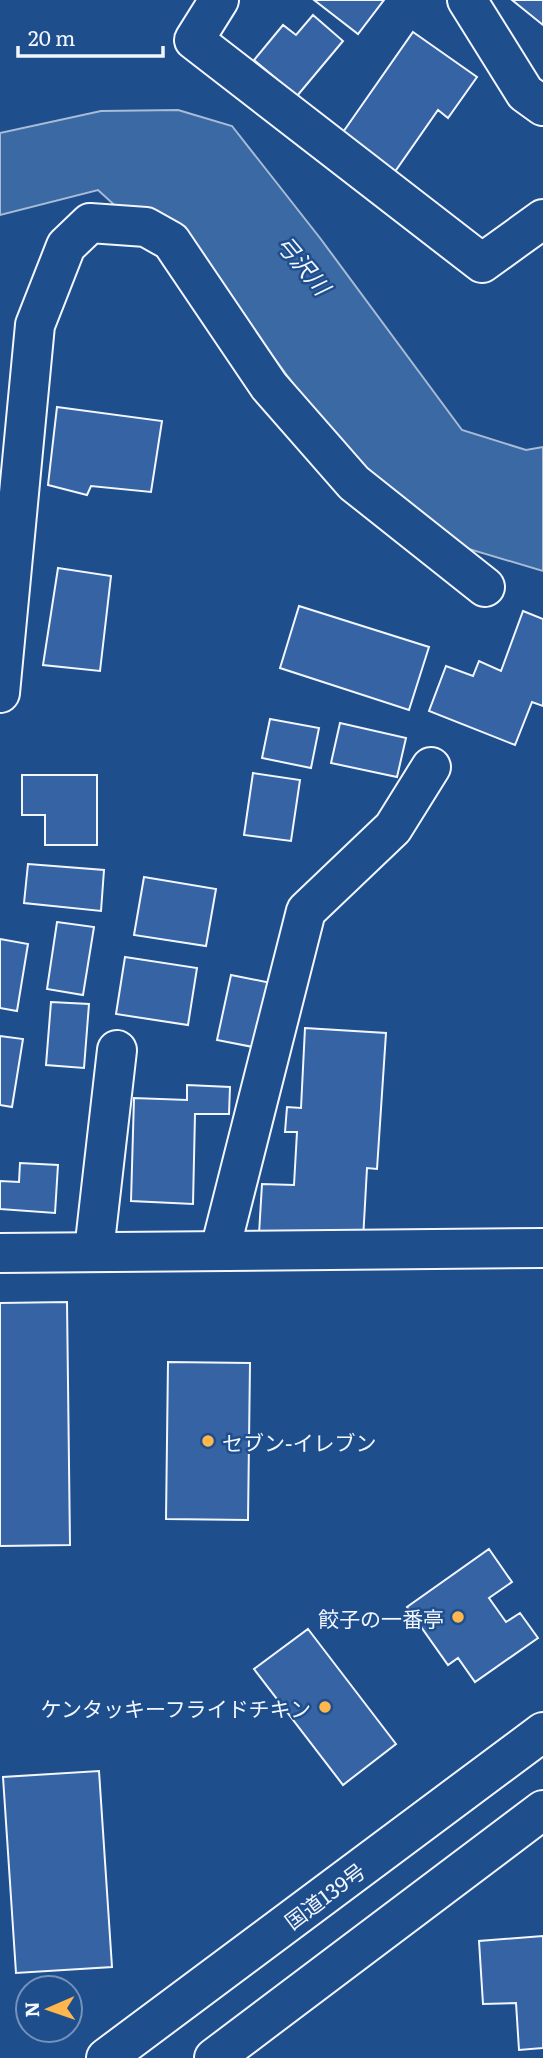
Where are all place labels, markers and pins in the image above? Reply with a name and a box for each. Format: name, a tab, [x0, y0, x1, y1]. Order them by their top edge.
place label: セブン-イレブン	[222, 1426, 376, 1457]
marker: セブン-イレブン	[200, 1433, 216, 1449]
place label: 餃子の一番亭	[318, 1602, 444, 1633]
marker: 餃子の一番亭	[450, 1609, 466, 1625]
place label: ケンタッキーフライドチキン	[41, 1692, 311, 1723]
marker: ケンタッキーフライドチキン	[317, 1699, 333, 1715]

